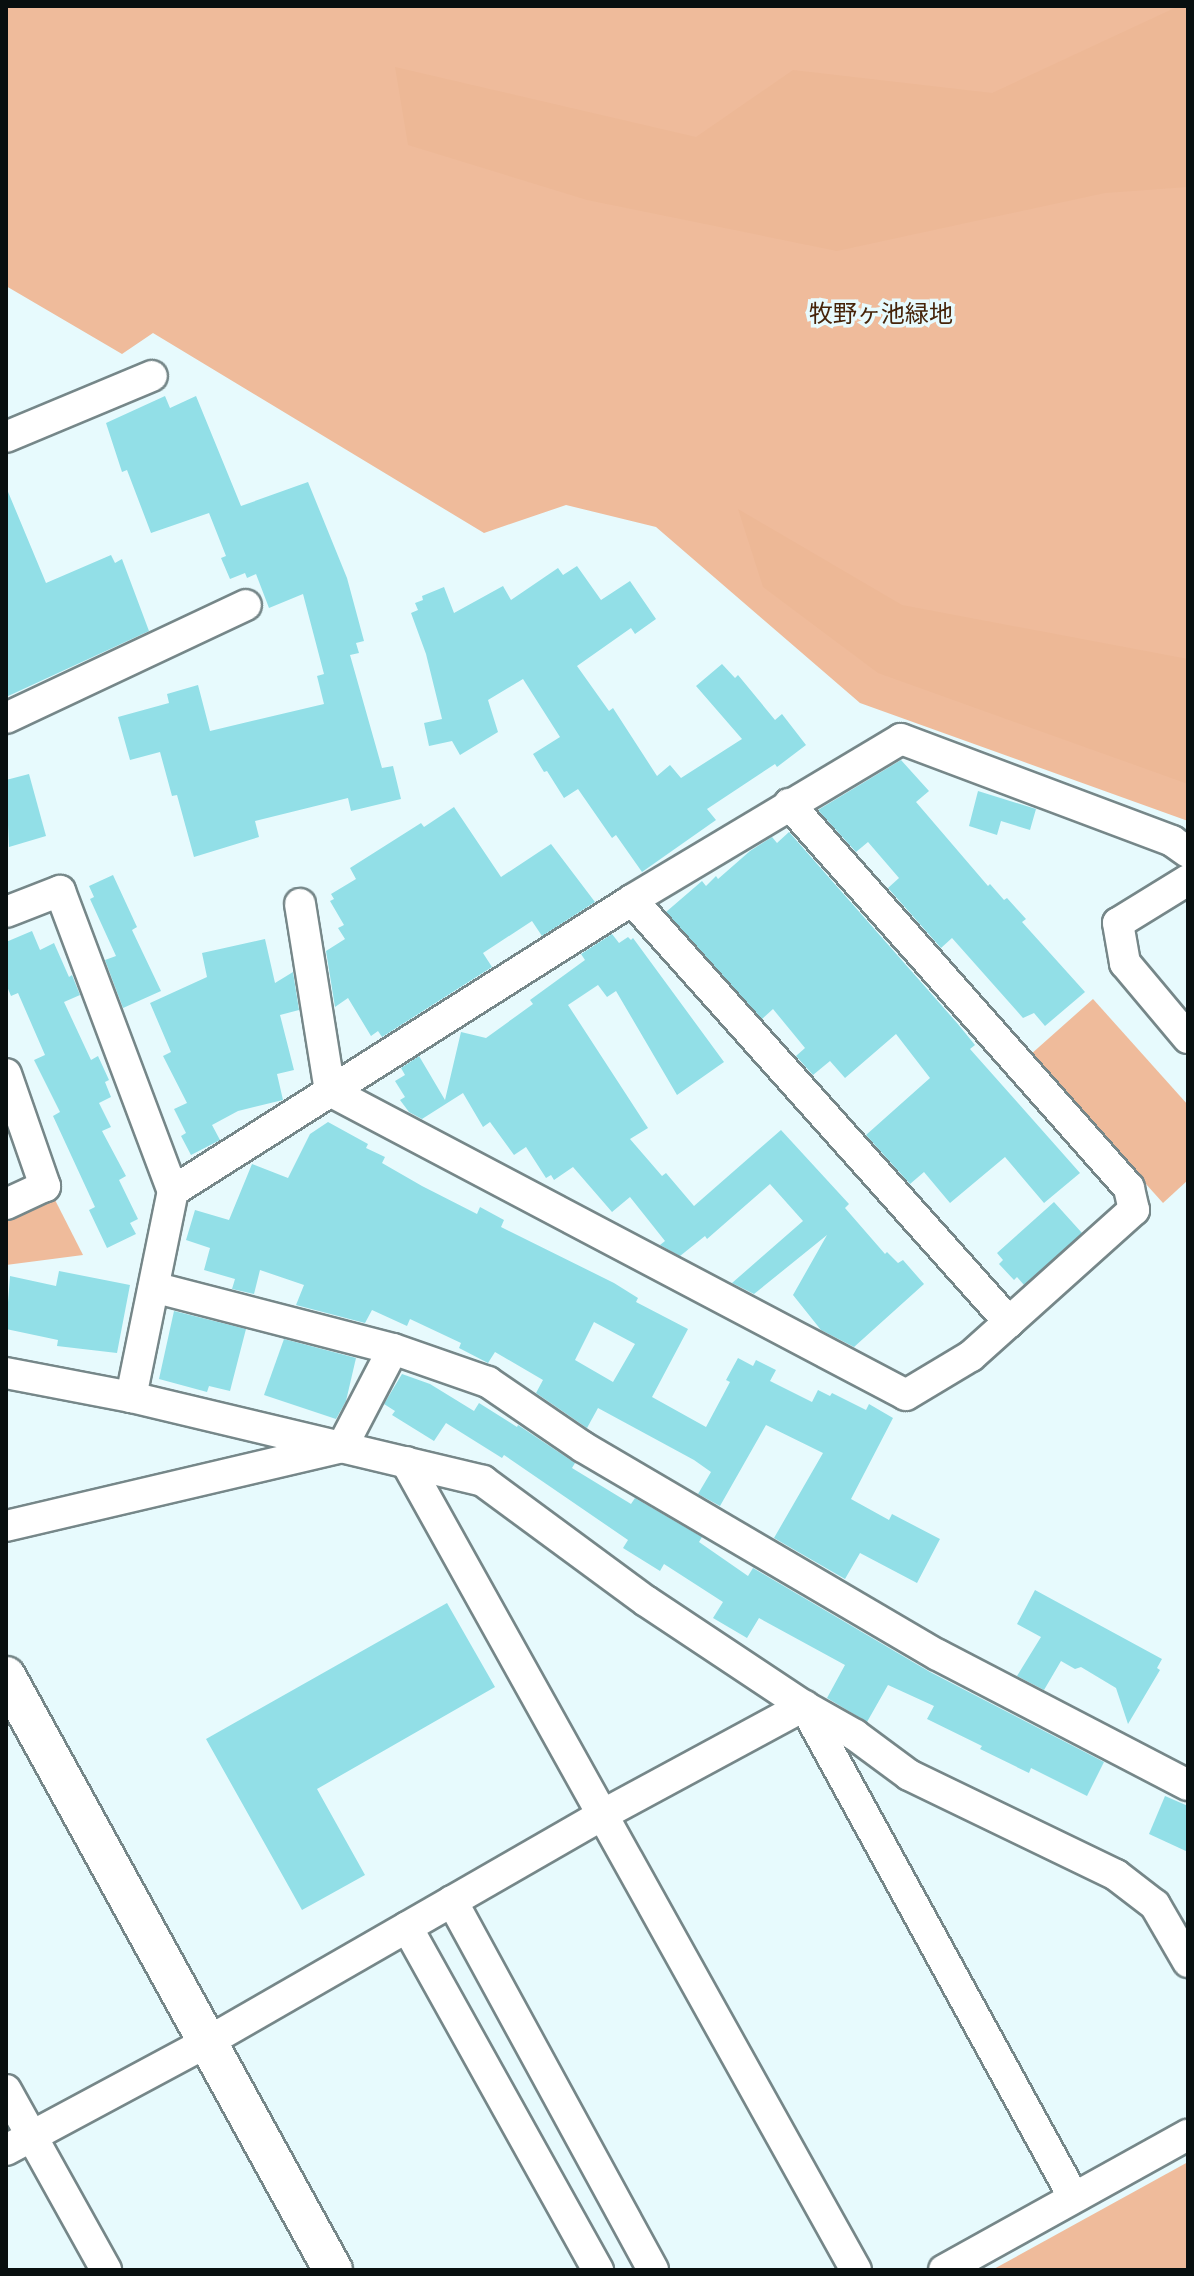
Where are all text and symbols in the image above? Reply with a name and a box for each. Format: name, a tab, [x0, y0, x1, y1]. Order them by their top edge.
park label: 牧野ヶ池緑地	[809, 300, 953, 328]

